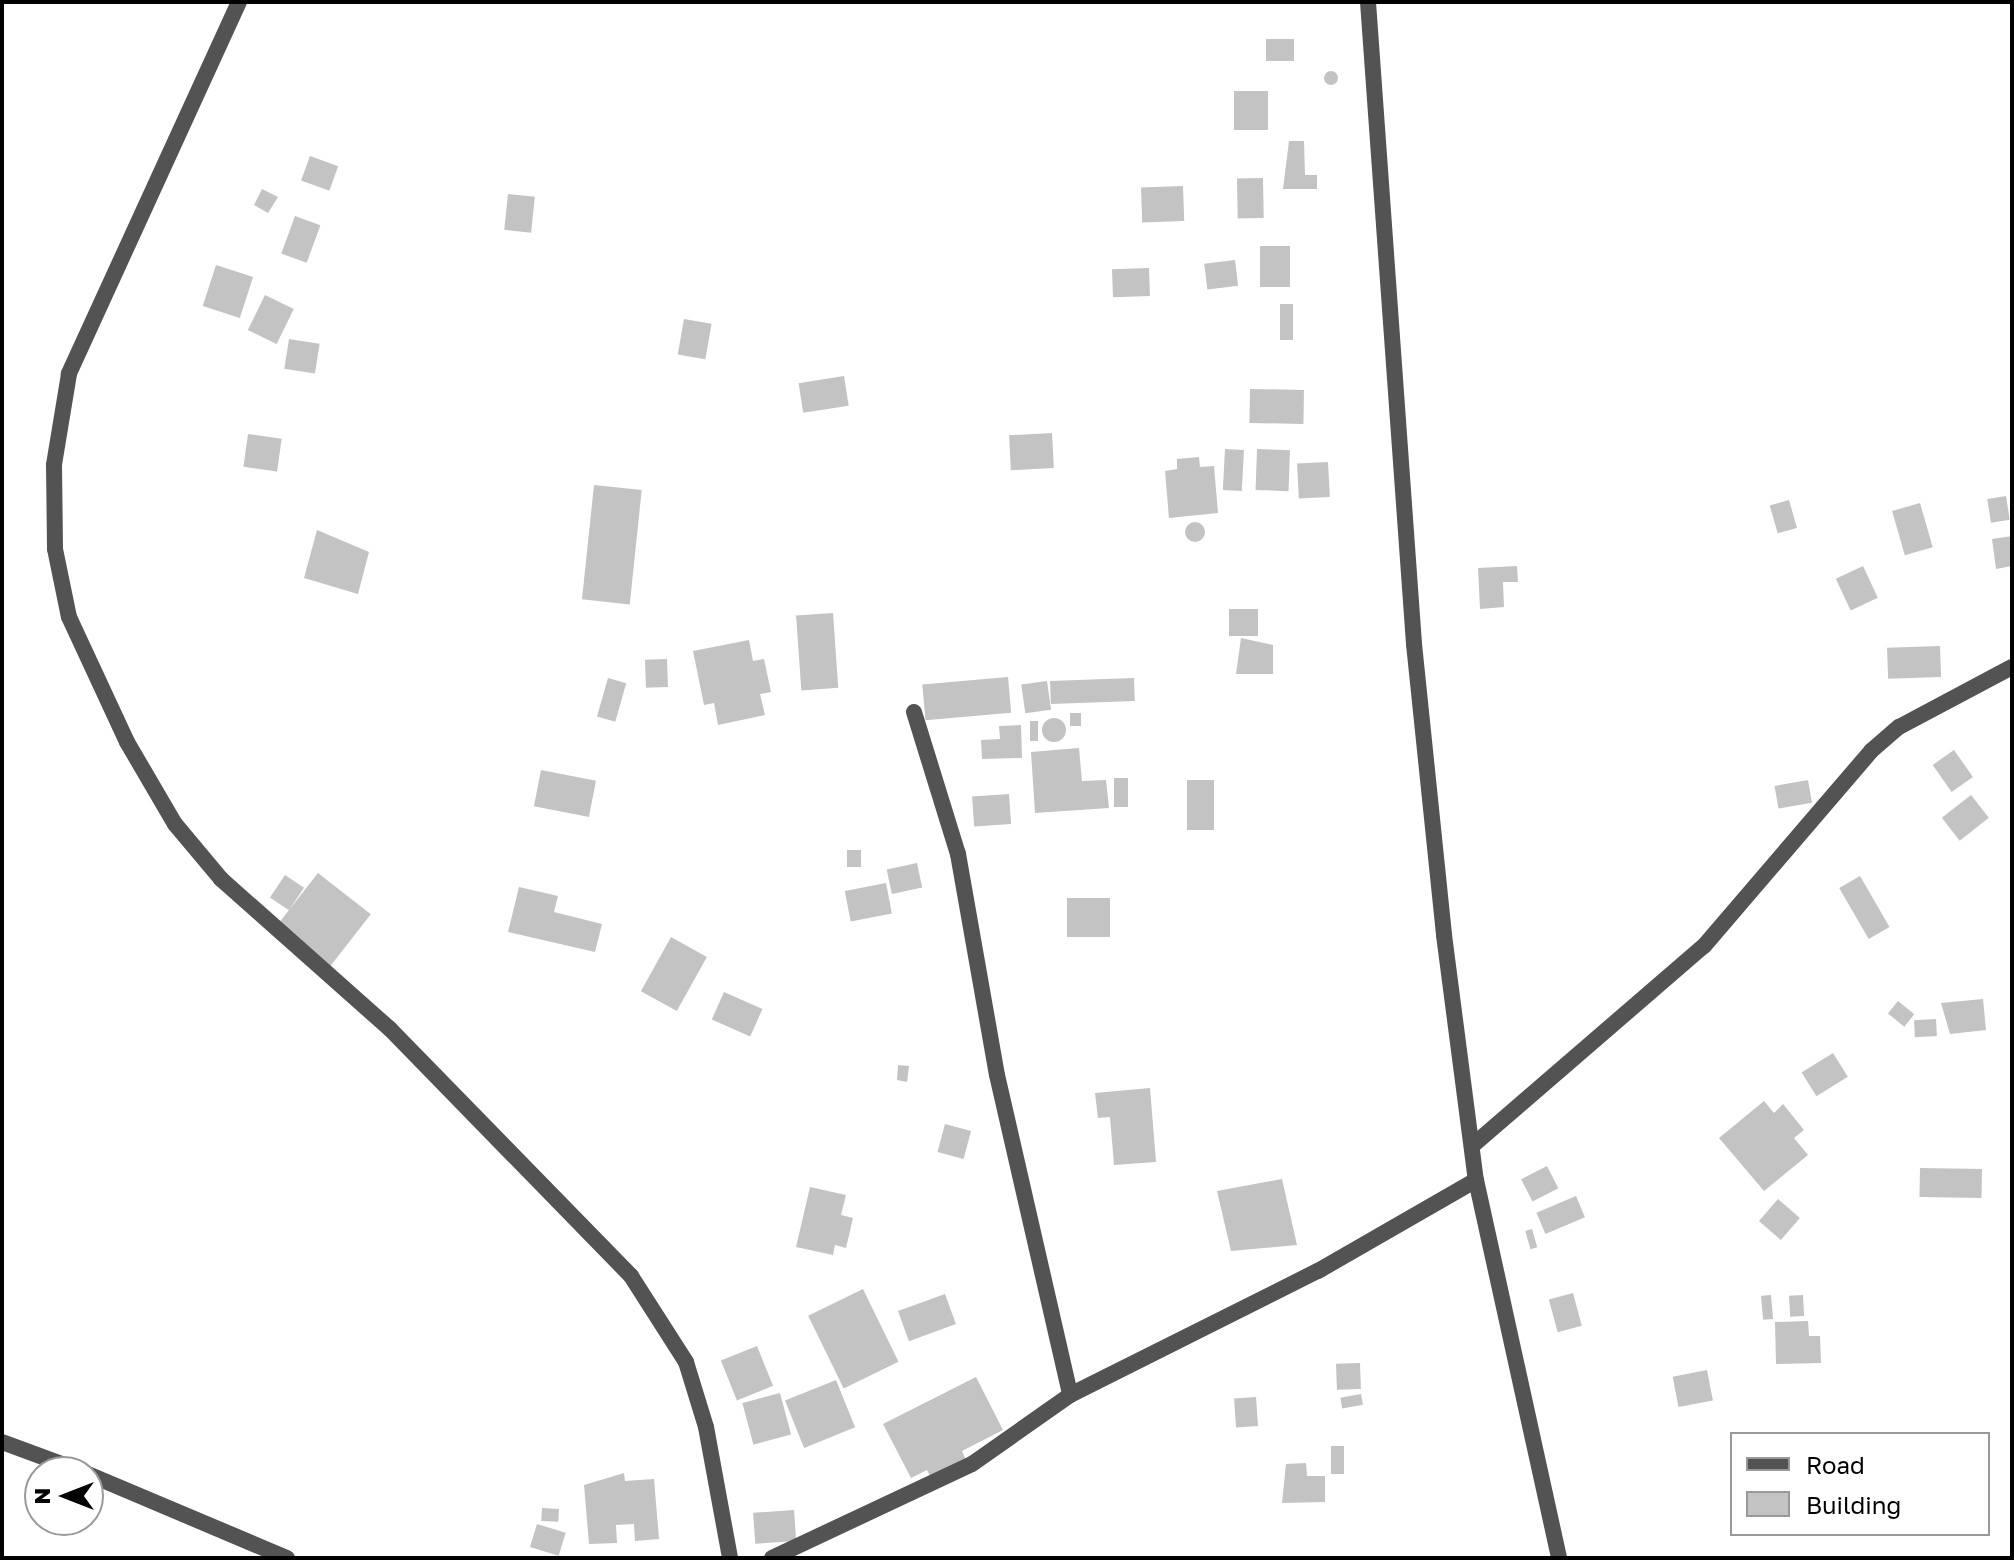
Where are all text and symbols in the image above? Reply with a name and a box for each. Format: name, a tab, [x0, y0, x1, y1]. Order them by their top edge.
legend	[1730, 1432, 1990, 1536]
text: Road	[1806, 1450, 1865, 1479]
north arrow	[24, 1456, 104, 1536]
text: N	[28, 1488, 55, 1504]
text: Building	[1806, 1490, 1901, 1519]

